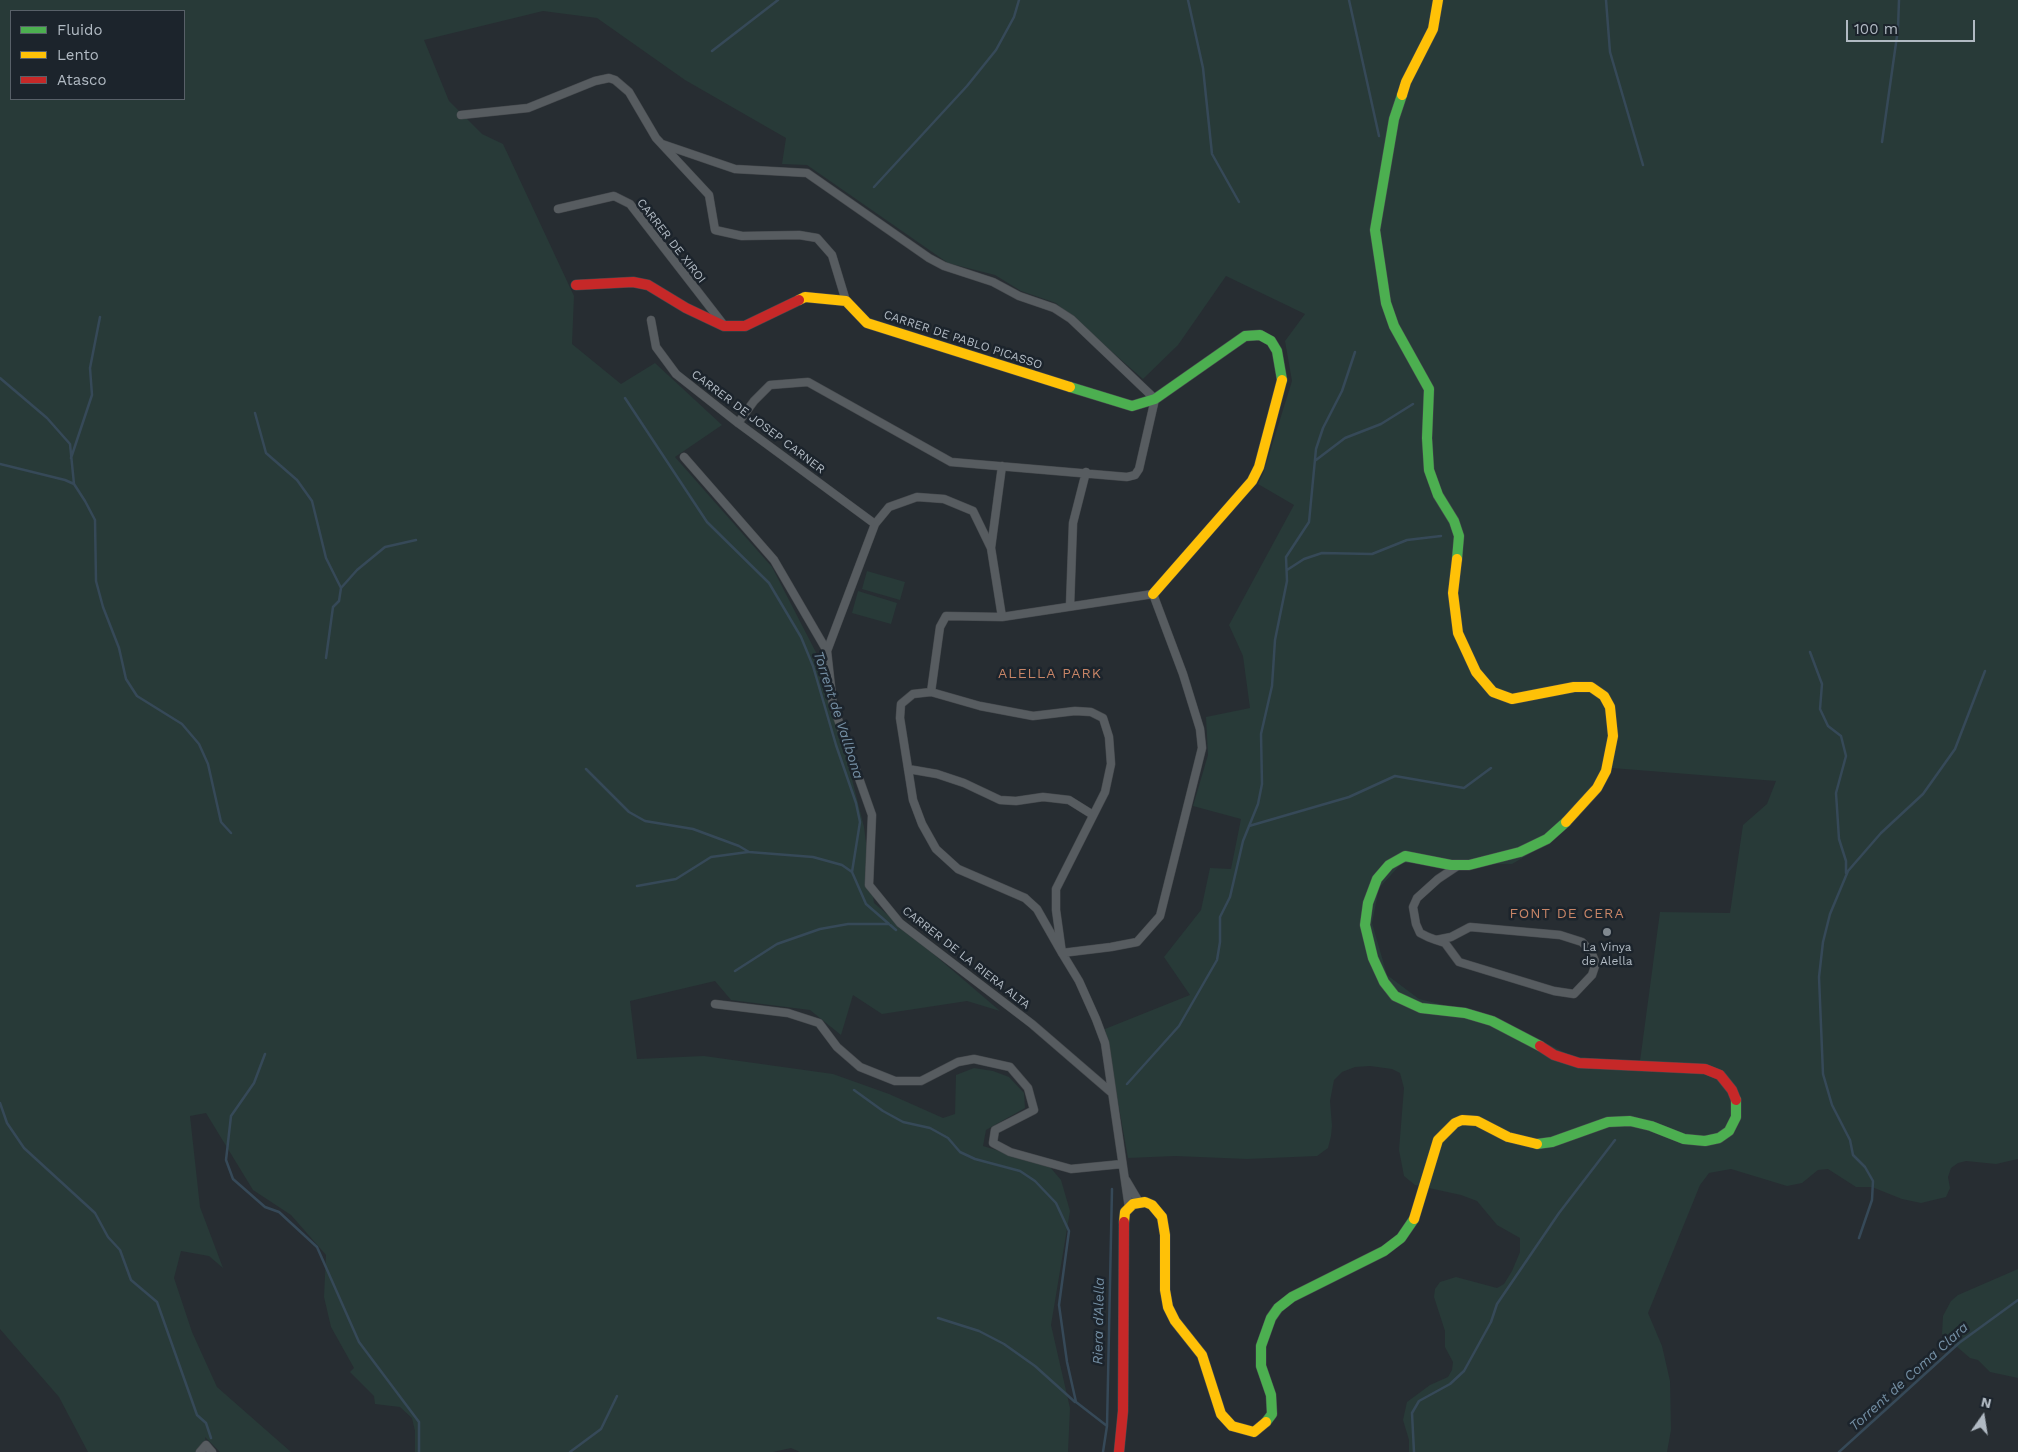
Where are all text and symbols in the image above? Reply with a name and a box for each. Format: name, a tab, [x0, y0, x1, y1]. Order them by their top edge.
legend	[10, 10, 185, 100]
scale bar	[1848, 10, 1977, 42]
text: 100 m	[1854, 20, 1898, 38]
text: Fluido	[57, 21, 102, 39]
text: Lento	[57, 46, 99, 64]
text: Atasco	[57, 71, 106, 89]
street label: CARRER DE XIROI	[633, 196, 709, 286]
street label: CARRER DE PABLO PICASSO	[882, 308, 1044, 372]
street label: CARRER DE JOSEP CARNER	[688, 367, 828, 477]
water label: Torrent de Vallbona	[809, 649, 867, 781]
district label: ALELLA PARK	[997, 666, 1103, 682]
street label: CARRER DE LA RIERA ALTA	[899, 904, 1033, 1012]
district label: FONT DE CERA	[1508, 906, 1626, 922]
marker: La Vinya de Alella	[1601, 926, 1613, 938]
place label: La Vinya de Alella	[1581, 940, 1633, 968]
water label: Riera d'Alella	[1090, 1277, 1108, 1365]
water label: Torrent de Coma Clara	[1846, 1319, 1972, 1435]
north arrow	[1958, 1392, 2008, 1442]
text: N	[1980, 1393, 1993, 1411]

